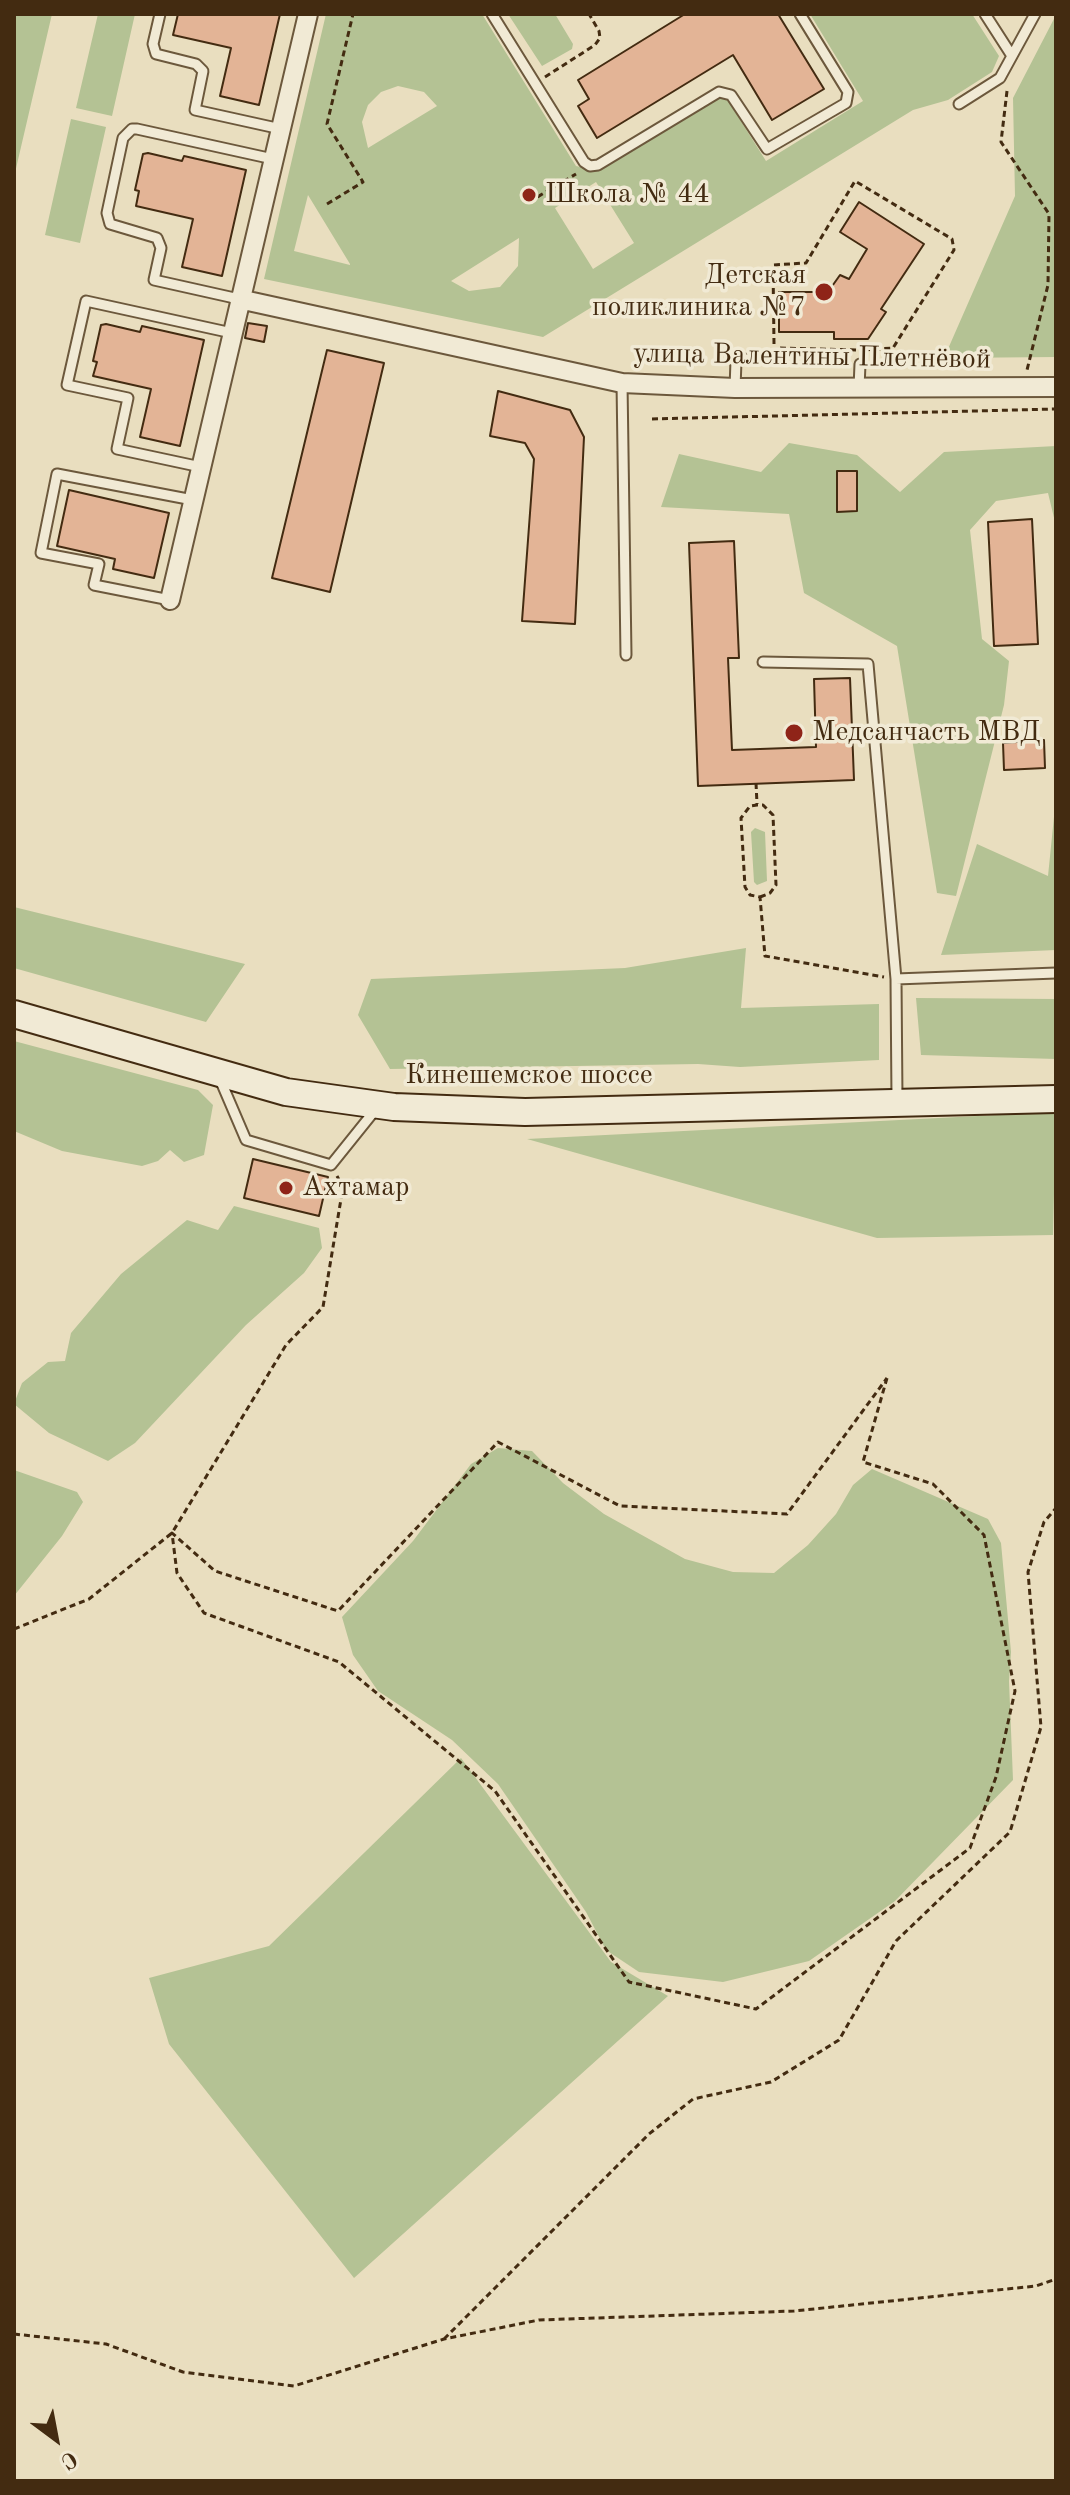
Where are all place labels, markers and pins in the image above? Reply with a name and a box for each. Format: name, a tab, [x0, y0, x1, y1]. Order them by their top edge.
place label: Школа № 44	[545, 178, 710, 212]
marker: Школа № 44	[520, 186, 538, 204]
place label: Детская поликлиника №7	[592, 259, 806, 325]
marker: Детская поликлиника №7	[813, 281, 835, 303]
place label: Медсанчасть МВД	[812, 716, 1040, 750]
marker: Медсанчасть МВД	[783, 722, 805, 744]
place label: Ахтамар	[302, 1171, 409, 1205]
marker: Ахтамар	[277, 1179, 295, 1197]

